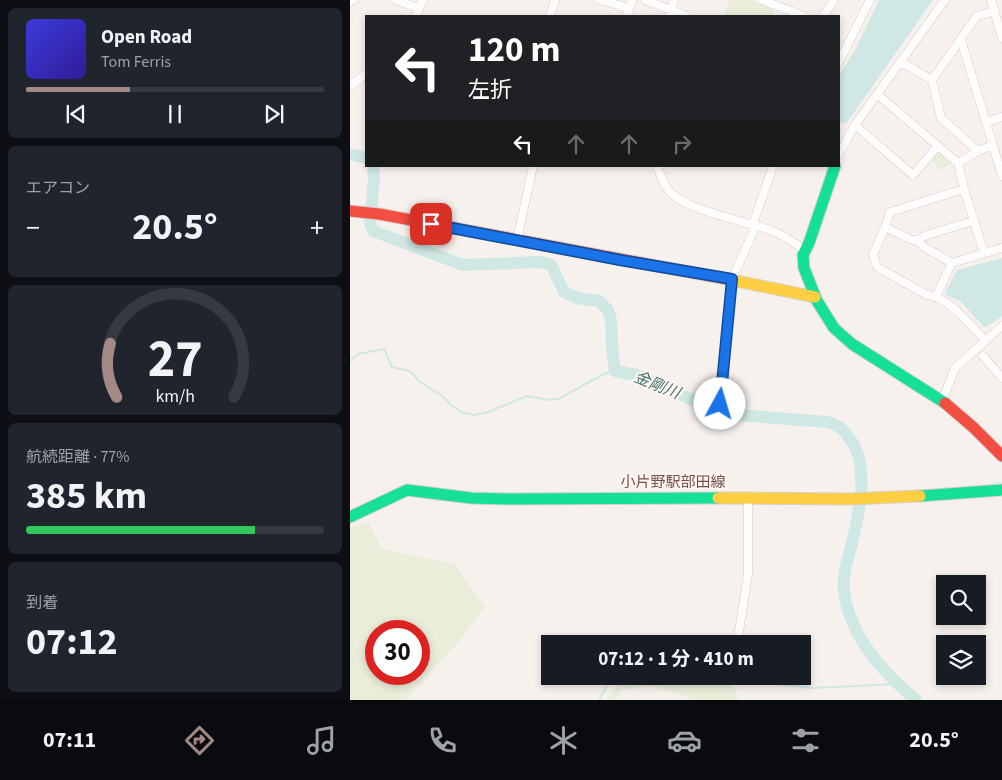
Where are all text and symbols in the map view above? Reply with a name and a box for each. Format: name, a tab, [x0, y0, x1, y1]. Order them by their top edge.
text: Open Road	[101, 24, 192, 51]
text: 120 m	[468, 25, 560, 75]
icon: left	[385, 35, 450, 100]
text: Tom Ferris	[101, 51, 171, 73]
text: 左折	[468, 74, 512, 106]
icon: previous	[62, 100, 90, 128]
icon: pause	[161, 100, 189, 128]
icon: next	[260, 100, 288, 128]
icon: left	[509, 130, 537, 158]
icon: ahead	[562, 130, 590, 158]
icon: ahead	[615, 130, 643, 158]
icon: right	[668, 130, 696, 158]
text: エアコン	[26, 177, 90, 199]
text: 20.5°	[132, 200, 218, 254]
pin	[410, 203, 452, 245]
text: −	[26, 208, 40, 248]
text: +	[310, 208, 324, 248]
icon: arrive	[417, 210, 445, 238]
text: 27	[148, 323, 202, 397]
water label: 金剛川	[631, 366, 685, 405]
position arrow	[693, 377, 745, 429]
text: km/h	[155, 384, 195, 409]
text: 航続距離 · 77%	[26, 446, 129, 468]
text: 385 km	[26, 469, 147, 523]
street label: 小片野駅部田線	[620, 472, 726, 493]
map controls	[936, 575, 986, 685]
button: search	[936, 575, 986, 625]
text: 到着	[26, 592, 58, 614]
text: 07:12	[26, 615, 118, 669]
speed limit sign: 30	[365, 620, 430, 685]
button: layers	[936, 635, 986, 685]
text: 07:12 · 1 分 · 410 m	[598, 646, 754, 673]
icon: directions	[182, 723, 217, 758]
icon: music	[304, 723, 339, 758]
icon: phone	[425, 723, 460, 758]
icon: climate	[546, 723, 581, 758]
icon: car	[667, 723, 702, 758]
icon: filters	[788, 723, 823, 758]
text: 07:11	[43, 724, 96, 756]
text: 20.5°	[909, 724, 959, 756]

